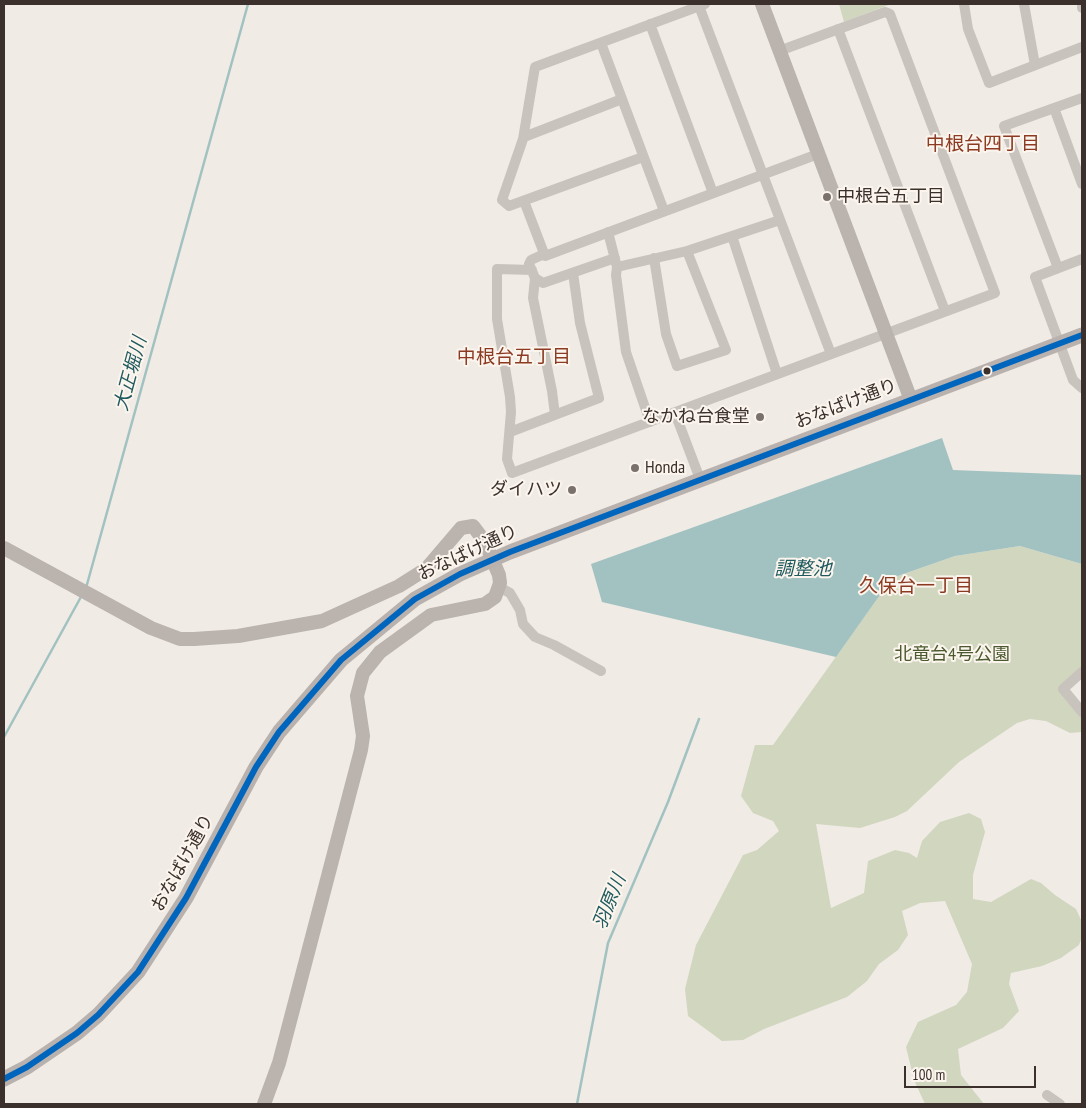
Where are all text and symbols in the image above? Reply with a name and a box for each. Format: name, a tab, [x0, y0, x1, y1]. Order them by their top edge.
district label: 中根台四丁目	[926, 134, 1040, 156]
place label: 中根台五丁目	[837, 186, 945, 208]
marker: 中根台五丁目	[821, 191, 833, 203]
water label: 大正堀川	[110, 334, 152, 414]
district label: 中根台五丁目	[457, 347, 571, 369]
unlabelled marker	[982, 366, 992, 376]
street label: おなばけ通り	[792, 375, 900, 433]
place label: なかね台食堂	[642, 406, 750, 428]
marker: なかね台食堂	[754, 411, 766, 423]
place label: Honda	[645, 457, 685, 479]
marker: Honda	[629, 462, 641, 474]
place label: ダイハツ	[490, 479, 562, 501]
marker: ダイハツ	[566, 484, 578, 496]
street label: おなばけ通り	[414, 520, 522, 586]
water label: 調整池	[775, 559, 831, 581]
district label: 久保台一丁目	[859, 576, 973, 598]
park label: 北竜台4号公園	[894, 644, 1010, 666]
street label: おなばけ通り	[147, 811, 219, 915]
water label: 羽原川	[589, 871, 631, 933]
scale bar	[906, 1056, 1038, 1088]
text: 100 m	[912, 1065, 945, 1084]

